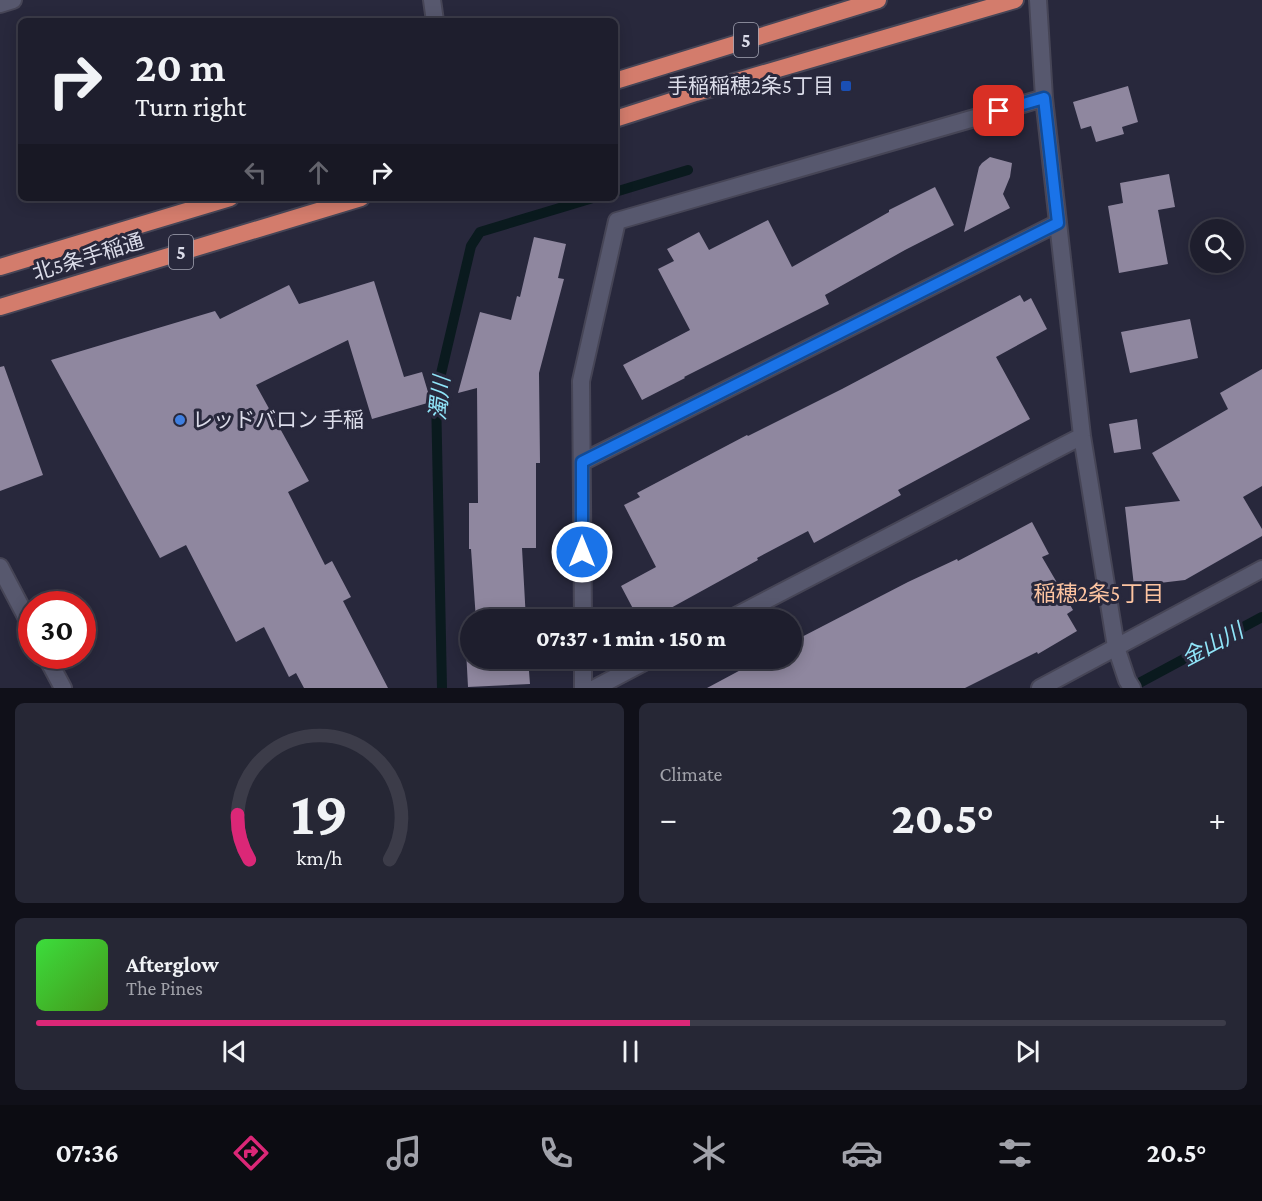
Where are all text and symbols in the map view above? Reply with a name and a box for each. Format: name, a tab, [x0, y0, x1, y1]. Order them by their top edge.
road number: 5	[734, 23, 758, 57]
icon: right	[36, 42, 114, 120]
text: 20 m	[135, 43, 226, 90]
place label: 手稲稲穂2条5丁目	[667, 74, 834, 98]
marker: 手稲稲穂2条5丁目	[839, 79, 853, 93]
pin	[973, 85, 1024, 136]
text: Turn right	[135, 92, 246, 122]
icon: arrive	[982, 94, 1015, 127]
icon: left	[239, 156, 272, 189]
icon: ahead	[302, 156, 335, 189]
icon: right	[365, 156, 398, 189]
map controls	[1190, 219, 1244, 273]
button: search	[1190, 219, 1244, 273]
street label: 北5条手稲通	[30, 229, 146, 285]
road number: 5	[169, 235, 193, 269]
water label: 濁川	[425, 373, 454, 421]
place label: レッドバロン 手稲	[192, 408, 364, 432]
marker: レッドバロン 手稲	[173, 413, 187, 427]
position arrow	[550, 520, 614, 584]
district label: 稲穂2条5丁目	[1034, 581, 1164, 606]
speed limit sign: 30	[18, 591, 96, 669]
water label: 金山川	[1177, 617, 1249, 671]
text: 07:37 · 1 min · 150 m	[536, 626, 726, 651]
text: Climate	[660, 763, 722, 785]
text: 19	[291, 778, 348, 847]
text: 20.5°	[891, 793, 994, 843]
text: −	[660, 800, 677, 837]
text: +	[1209, 800, 1226, 837]
text: km/h	[296, 846, 343, 870]
text: Afterglow	[126, 952, 219, 977]
text: The Pines	[126, 977, 203, 999]
icon: previous	[218, 1035, 251, 1068]
icon: pause	[614, 1035, 647, 1068]
icon: next	[1011, 1035, 1044, 1068]
icon: directions	[230, 1132, 272, 1174]
icon: music	[383, 1132, 425, 1174]
icon: phone	[535, 1132, 577, 1174]
icon: climate	[688, 1132, 730, 1174]
icon: car	[841, 1132, 883, 1174]
icon: filters	[994, 1132, 1036, 1174]
text: 07:36	[55, 1138, 119, 1168]
text: 20.5°	[1146, 1138, 1207, 1168]

